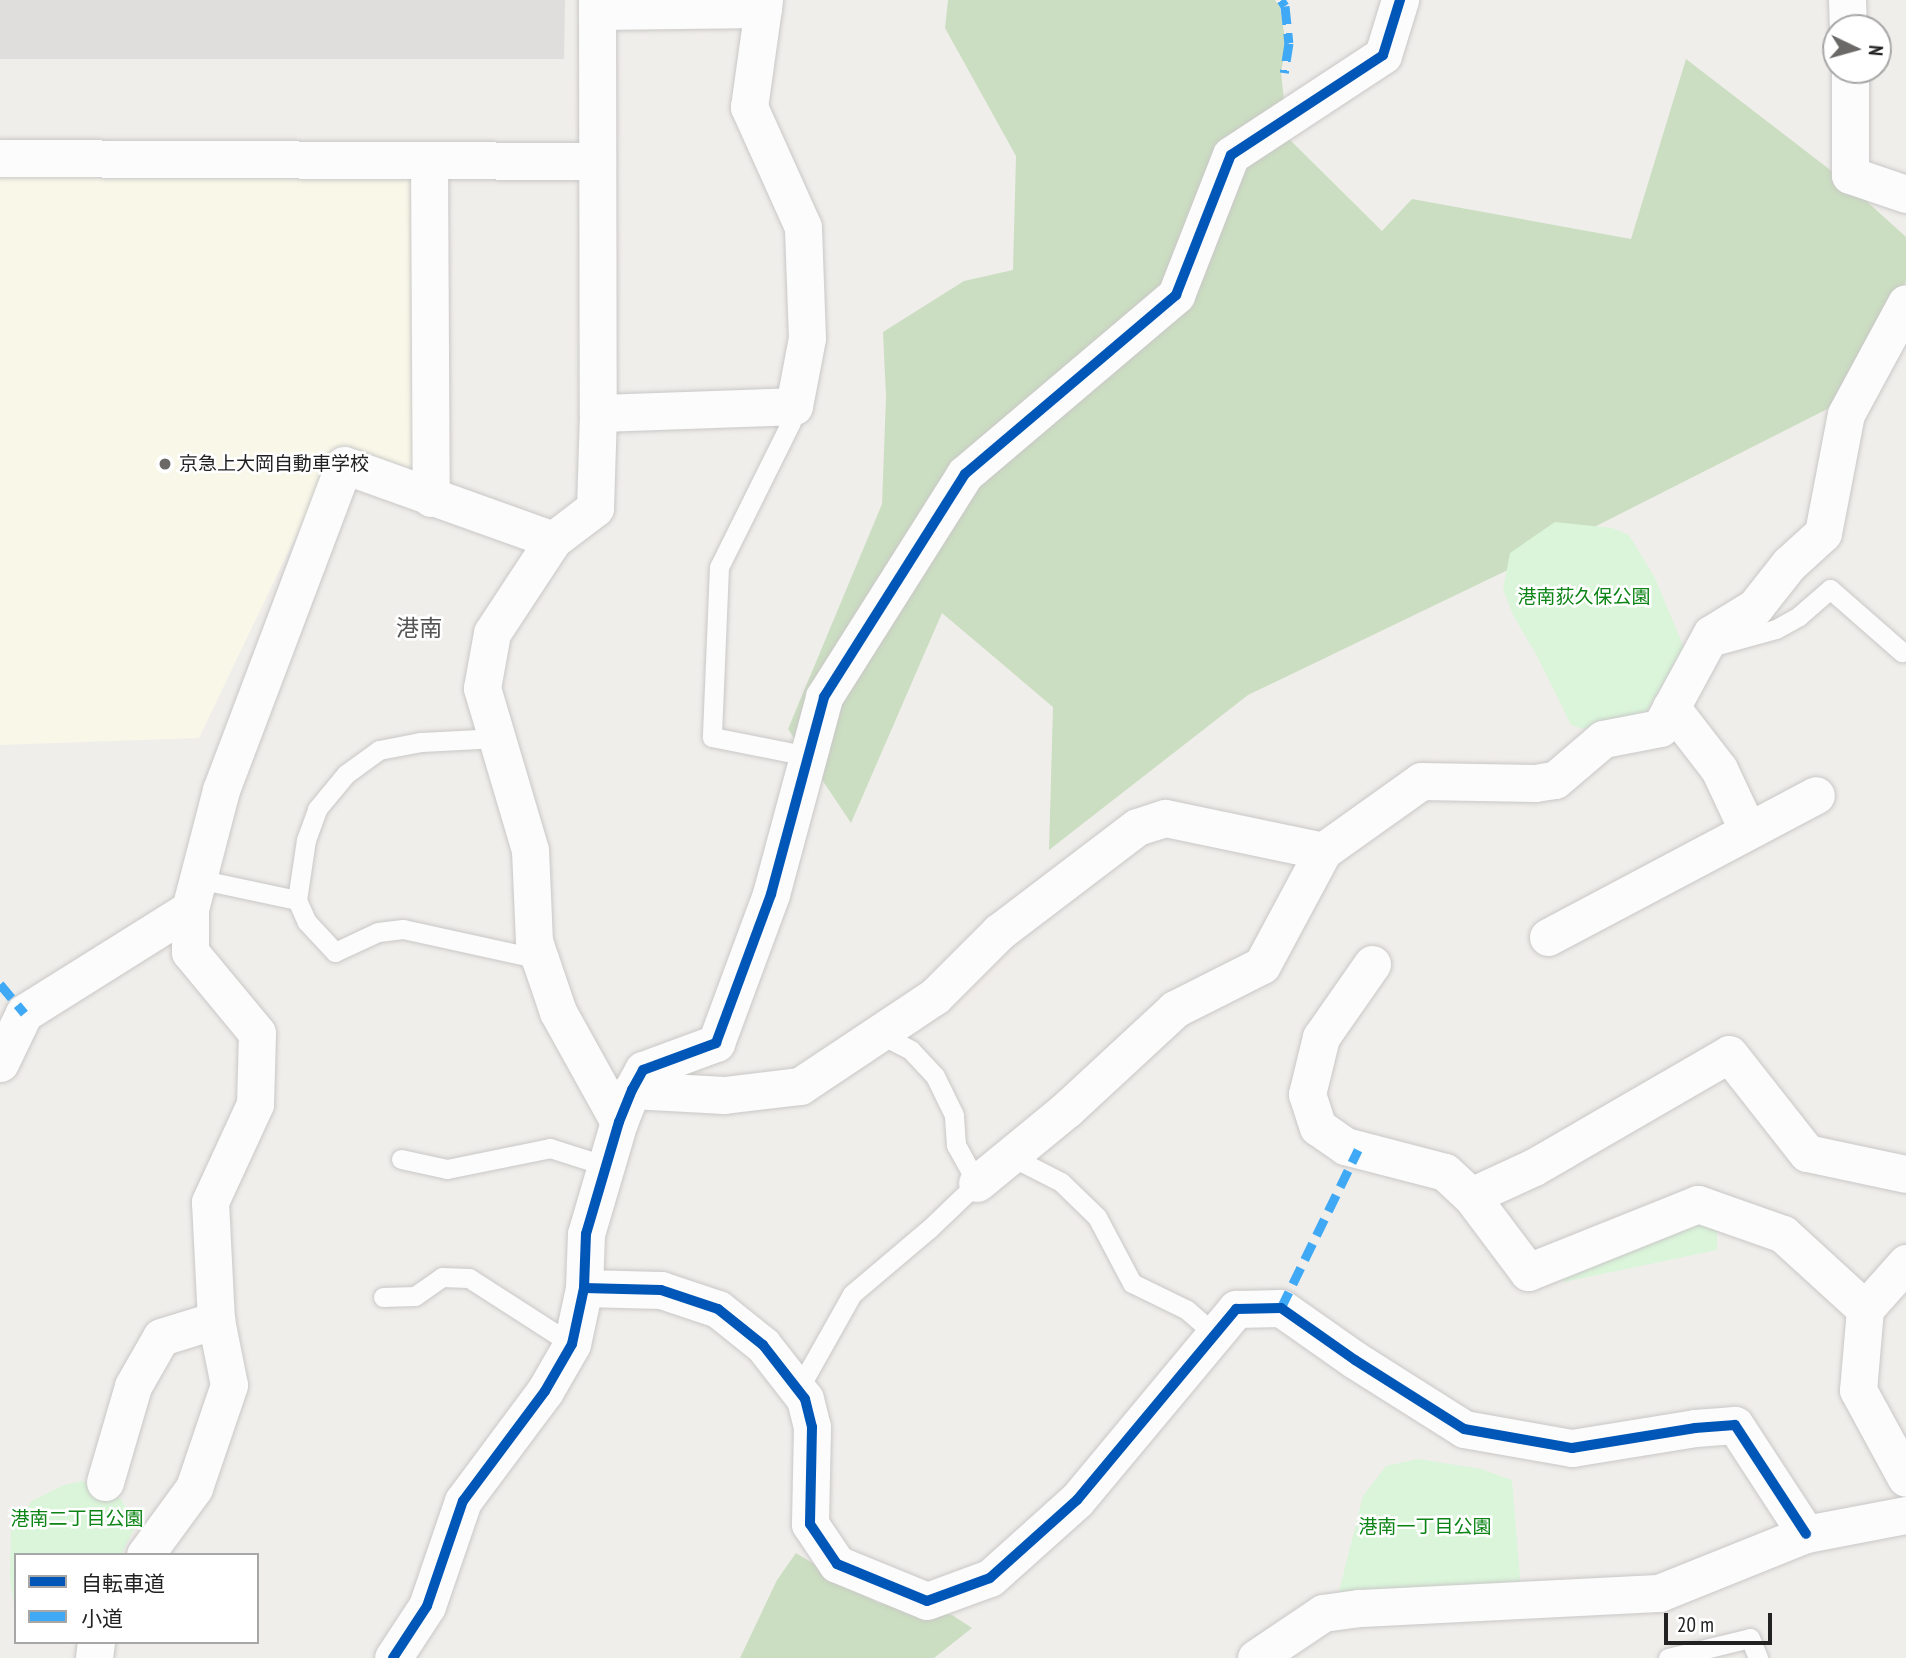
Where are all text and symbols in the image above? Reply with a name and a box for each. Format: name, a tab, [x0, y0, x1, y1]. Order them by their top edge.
north arrow	[1822, 14, 1892, 84]
text: N	[1864, 44, 1888, 57]
place label: 京急上大岡自動車学校	[179, 453, 369, 475]
marker: 京急上大岡自動車学校	[157, 456, 173, 472]
park label: 港南荻久保公園	[1518, 586, 1650, 608]
district label: 港南	[396, 614, 442, 642]
park label: 港南二丁目公園	[11, 1508, 143, 1530]
park label: 港南一丁目公園	[1359, 1516, 1491, 1538]
legend	[14, 1553, 259, 1644]
text: 自転車道	[81, 1570, 165, 1597]
scale bar	[1668, 1598, 1776, 1642]
text: 小道	[81, 1605, 123, 1632]
text: 20 m	[1677, 1611, 1714, 1638]

